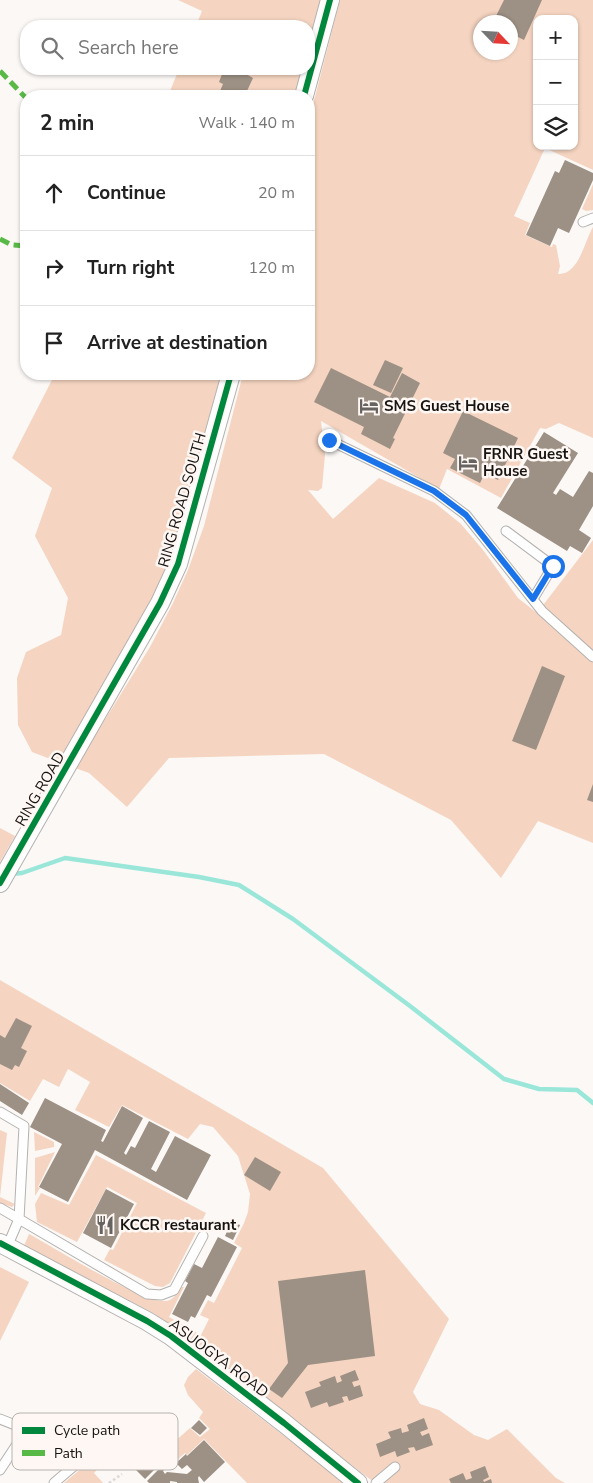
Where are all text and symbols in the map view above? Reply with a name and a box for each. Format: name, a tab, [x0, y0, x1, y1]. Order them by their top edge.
north arrow	[473, 15, 518, 60]
map controls	[533, 15, 578, 150]
button: +	[533, 15, 578, 60]
search box	[20, 20, 315, 75]
icon: search	[38, 34, 66, 62]
text: Search here	[78, 35, 179, 61]
button: −	[533, 60, 578, 105]
button: layers	[533, 105, 578, 150]
text: 2 min	[40, 109, 94, 137]
text: Walk · 140 m	[199, 112, 295, 134]
icon: ahead	[40, 179, 68, 207]
text: Continue	[87, 180, 166, 206]
text: 20 m	[258, 182, 295, 204]
icon: right	[40, 254, 68, 282]
text: Turn right	[87, 255, 174, 281]
text: 120 m	[248, 257, 295, 279]
icon: arrive	[40, 329, 68, 357]
text: Arrive at destination	[87, 330, 268, 356]
hotel icon: SMS Guest House	[358, 395, 380, 417]
place label: SMS Guest House	[384, 396, 509, 416]
route end	[318, 429, 341, 452]
street label: RING ROAD SOUTH	[153, 430, 211, 570]
place label: FRNR Guest House	[483, 444, 568, 481]
hotel icon: FRNR Guest House	[457, 452, 479, 474]
route start	[542, 555, 565, 578]
street label: RING ROAD	[11, 748, 69, 830]
restaurant icon: KCCR restaurant	[94, 1214, 116, 1236]
place label: KCCR restaurant	[120, 1215, 236, 1235]
street label: ASUOGYA ROAD	[165, 1314, 273, 1402]
legend	[12, 1413, 178, 1470]
text: Cycle path	[54, 1421, 120, 1440]
text: Path	[54, 1444, 83, 1463]

